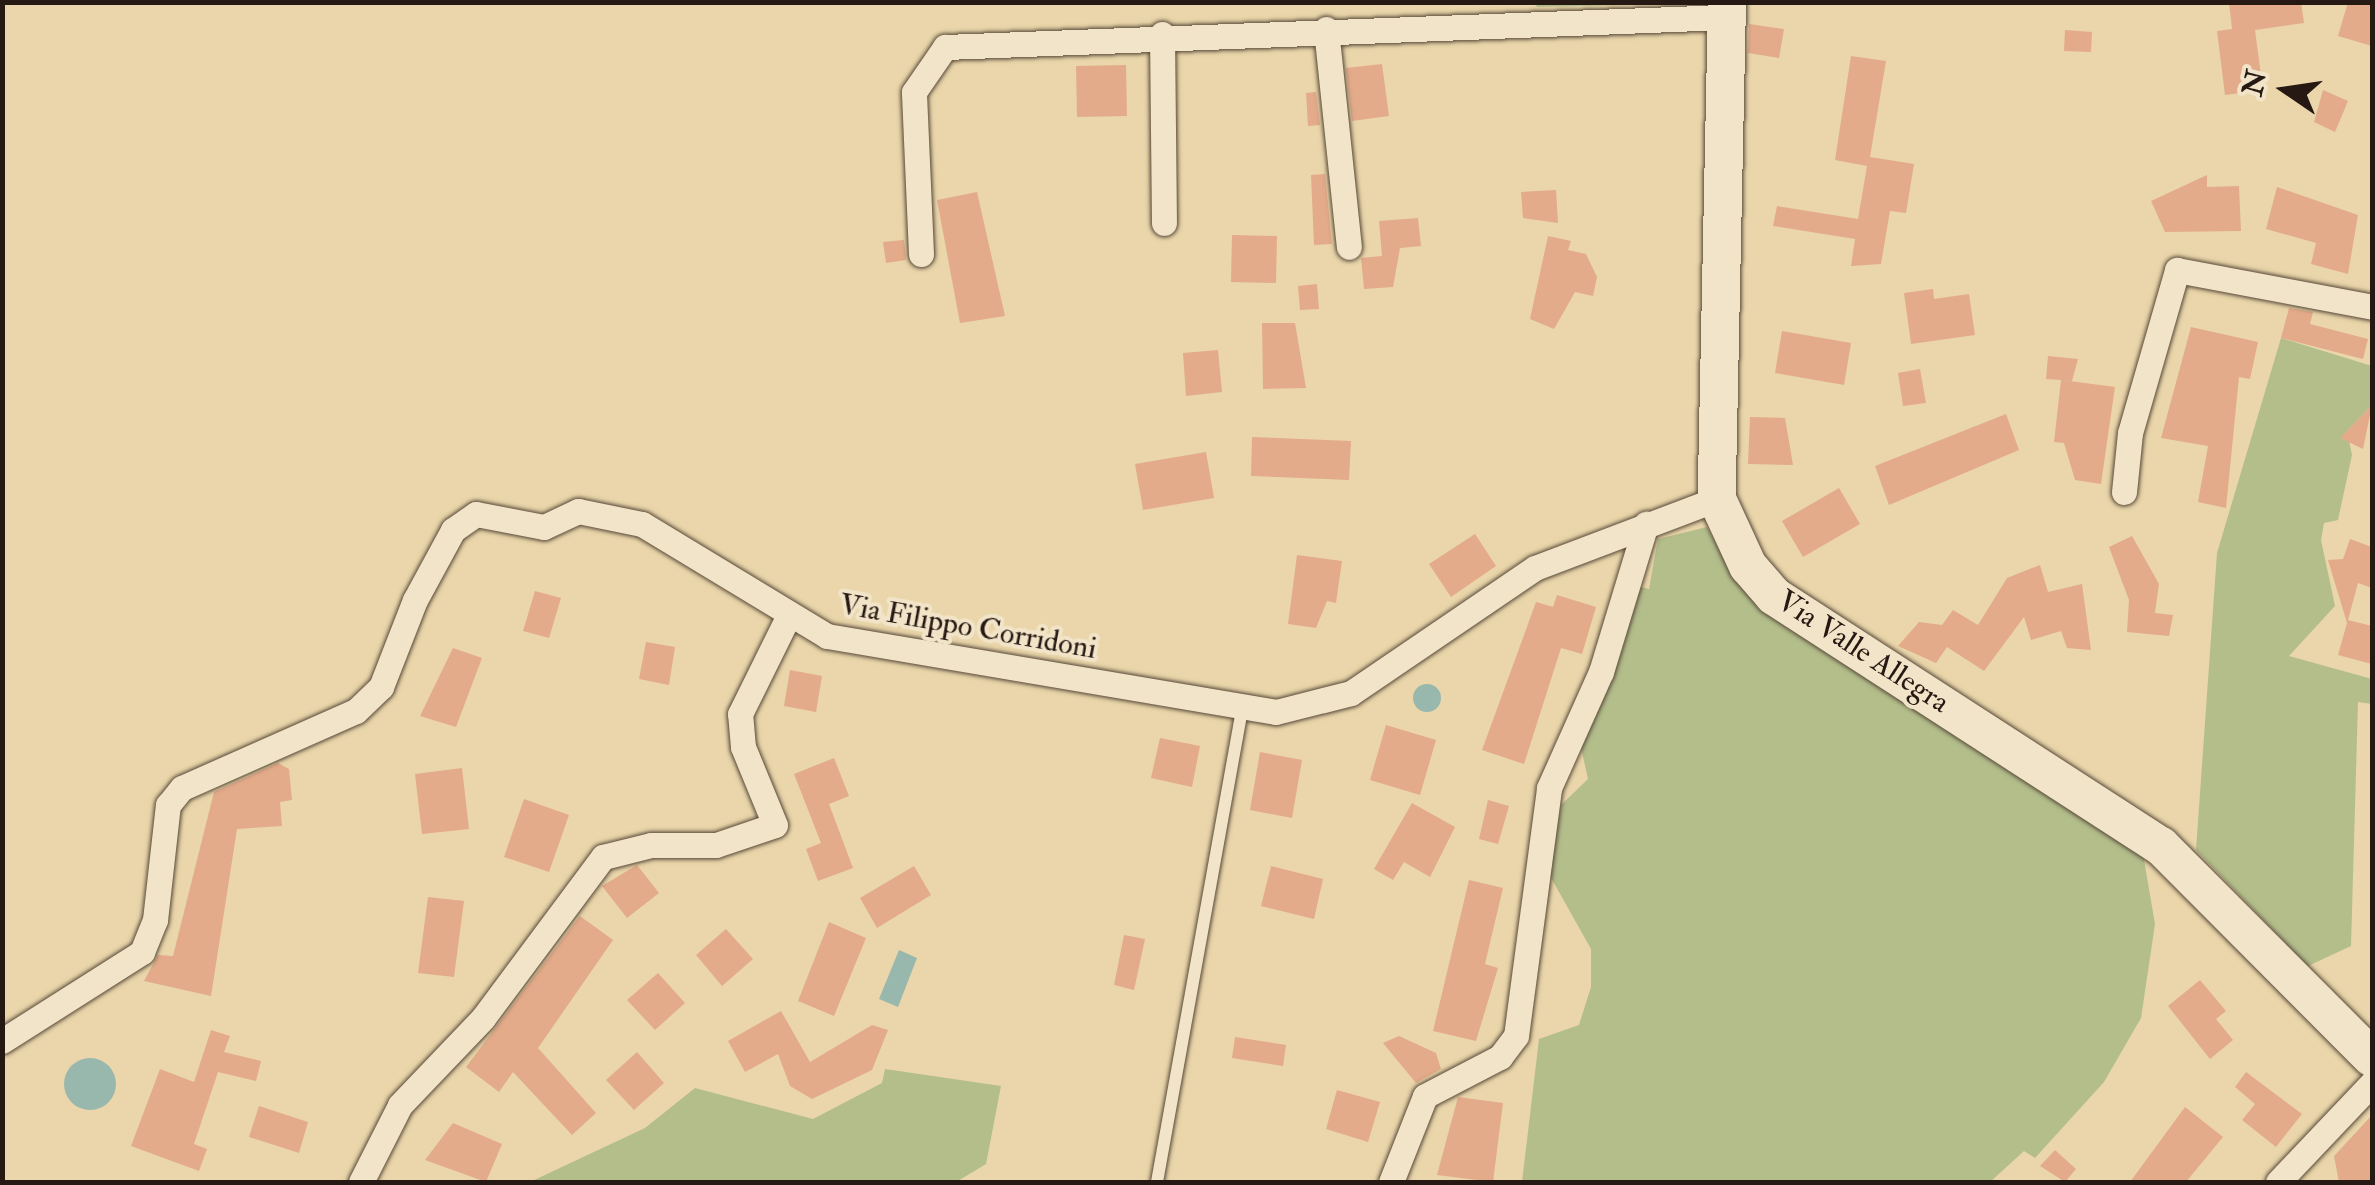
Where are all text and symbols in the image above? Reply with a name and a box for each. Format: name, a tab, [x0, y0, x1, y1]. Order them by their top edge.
north arrow	[2235, 40, 2335, 140]
text: N	[2235, 67, 2275, 99]
street label: Via Valle Allegra	[1770, 583, 1956, 721]
street label: Via Filippo Corridoni	[837, 587, 1099, 667]

